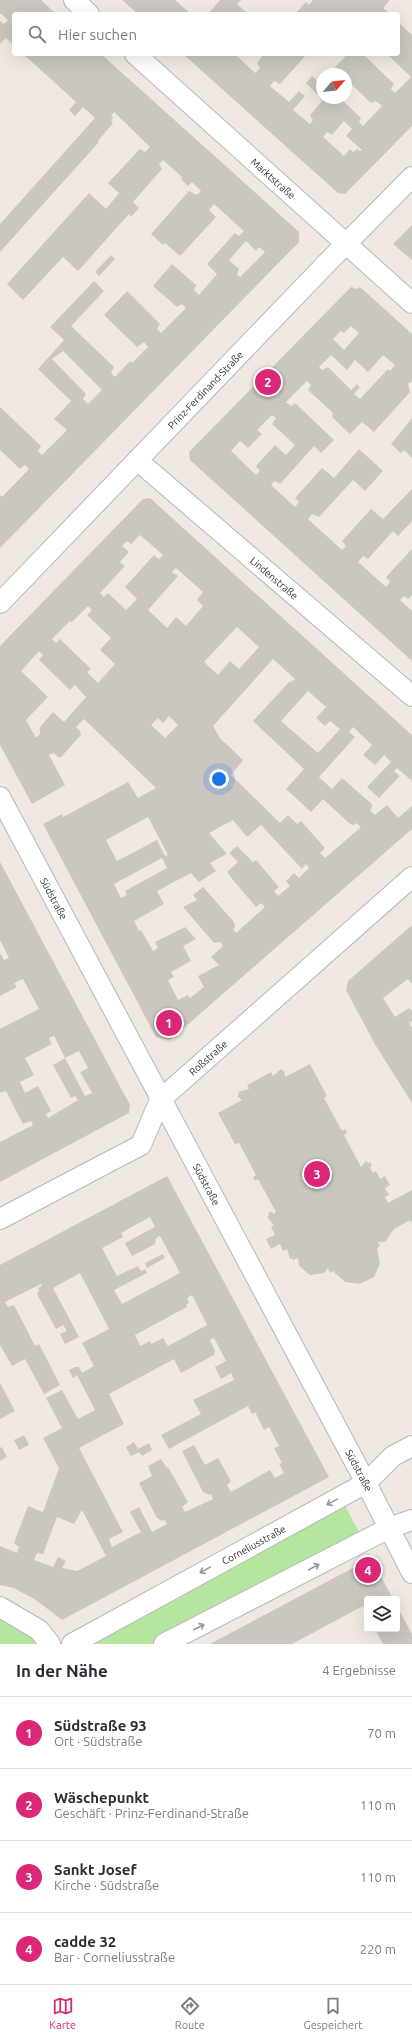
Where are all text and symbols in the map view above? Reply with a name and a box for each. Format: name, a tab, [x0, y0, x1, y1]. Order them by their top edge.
search box	[12, 12, 400, 56]
icon: search	[26, 23, 48, 45]
text: Hier suchen	[58, 26, 137, 43]
north arrow	[316, 68, 352, 104]
street label: Marktstraße	[249, 156, 298, 201]
street label: Prinz-Ferdinand-Straße	[165, 349, 245, 431]
pin: 2	[255, 367, 281, 397]
street label: Lindenstraße	[248, 554, 300, 601]
your location	[209, 769, 229, 789]
street label: Südstraße	[39, 876, 70, 921]
pin: 1	[156, 1008, 182, 1038]
street label: Roßstraße	[187, 1038, 229, 1077]
pin: 3	[304, 1159, 330, 1189]
street label: Südstraße	[191, 1162, 222, 1207]
street label: Südstraße	[344, 1447, 375, 1493]
one-way arrow	[326, 1498, 338, 1506]
street label: Corneliusstraße	[220, 1523, 287, 1566]
pin: 4	[355, 1555, 381, 1585]
one-way arrow	[308, 1563, 320, 1570]
one-way arrow	[199, 1567, 211, 1575]
map controls	[364, 1596, 400, 1632]
button: layers	[364, 1596, 400, 1632]
one-way arrow	[192, 1622, 204, 1630]
text: In der Nähe	[16, 1661, 108, 1680]
text: 4 Ergebnisse	[322, 1663, 396, 1677]
text: Südstraße 93	[54, 1717, 147, 1734]
text: 1	[25, 1726, 33, 1740]
text: 70 m	[367, 1726, 396, 1740]
text: Ort · Südstraße	[54, 1734, 142, 1748]
text: Wäschepunkt	[54, 1789, 149, 1806]
text: 2	[25, 1798, 33, 1812]
text: 110 m	[360, 1798, 396, 1812]
text: Geschäft · Prinz-Ferdinand-Straße	[54, 1806, 249, 1820]
text: Sankt Josef	[54, 1861, 137, 1878]
text: 3	[25, 1870, 33, 1884]
text: 110 m	[360, 1870, 396, 1884]
text: Kirche · Südstraße	[54, 1878, 159, 1892]
text: cadde 32	[54, 1933, 116, 1950]
text: 4	[25, 1942, 33, 1956]
text: 220 m	[360, 1942, 396, 1956]
text: Bar · Corneliusstraße	[54, 1950, 175, 1964]
tab: Karte	[49, 1995, 76, 2031]
tab: Route	[175, 1995, 205, 2031]
tab: Gespeichert	[303, 1995, 363, 2031]

